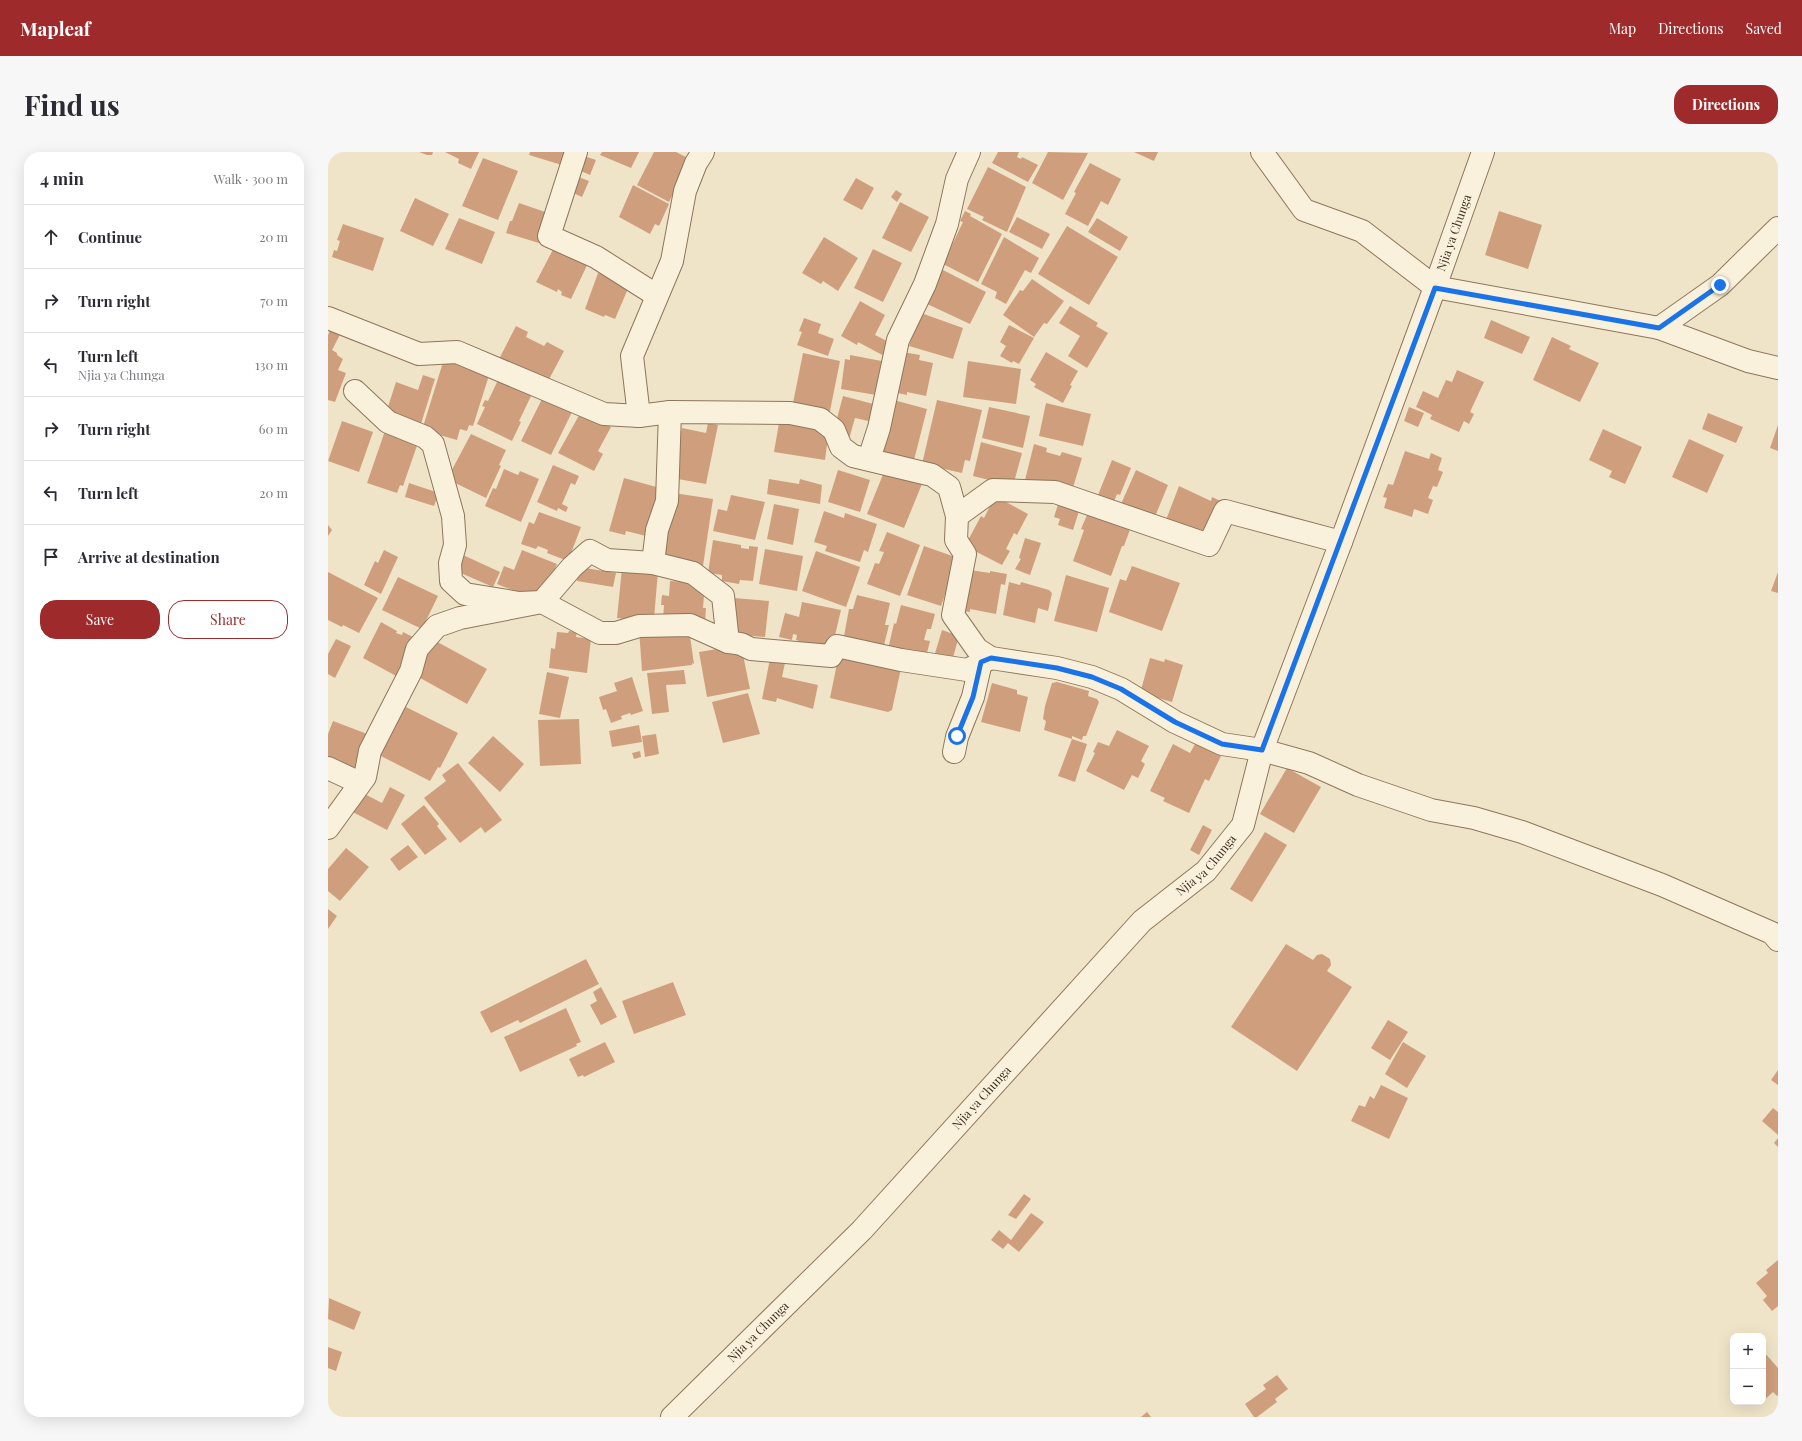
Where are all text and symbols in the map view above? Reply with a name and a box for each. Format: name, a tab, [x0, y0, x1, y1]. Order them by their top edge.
text: Mapleaf	[20, 15, 91, 41]
text: Map	[1609, 19, 1636, 38]
text: Directions	[1658, 19, 1724, 38]
text: Saved	[1746, 19, 1782, 38]
button: Directions	[1674, 85, 1778, 124]
text: Find us	[24, 86, 120, 123]
text: 4 min	[40, 167, 84, 189]
text: Walk · 300 m	[214, 170, 288, 187]
street label: Njia ya Chunga	[1432, 192, 1474, 273]
icon: ahead	[40, 226, 62, 248]
text: Continue	[78, 227, 142, 247]
text: 20 m	[259, 228, 288, 245]
route end	[1711, 276, 1729, 294]
icon: right	[40, 290, 62, 312]
text: Turn right	[78, 291, 151, 311]
text: 70 m	[260, 292, 288, 309]
text: Turn left	[78, 346, 139, 366]
icon: left	[40, 354, 62, 376]
text: 130 m	[255, 356, 288, 373]
text: Njia ya Chunga	[78, 366, 165, 383]
icon: right	[40, 418, 62, 440]
text: Turn right	[78, 419, 151, 439]
text: 60 m	[259, 420, 288, 437]
icon: left	[40, 482, 62, 504]
text: Turn left	[78, 483, 139, 503]
text: 20 m	[259, 484, 288, 501]
icon: arrive	[40, 546, 62, 568]
text: Arrive at destination	[78, 547, 220, 567]
button: Save	[40, 600, 160, 639]
button: Share	[168, 600, 288, 639]
route start	[948, 727, 966, 745]
street label: Njia ya Chunga	[1172, 831, 1239, 899]
street label: Njia ya Chunga	[948, 1062, 1014, 1132]
street label: Njia ya Chunga	[723, 1298, 792, 1365]
map controls	[1730, 1333, 1766, 1405]
button: +	[1730, 1333, 1766, 1369]
button: −	[1730, 1369, 1766, 1405]

